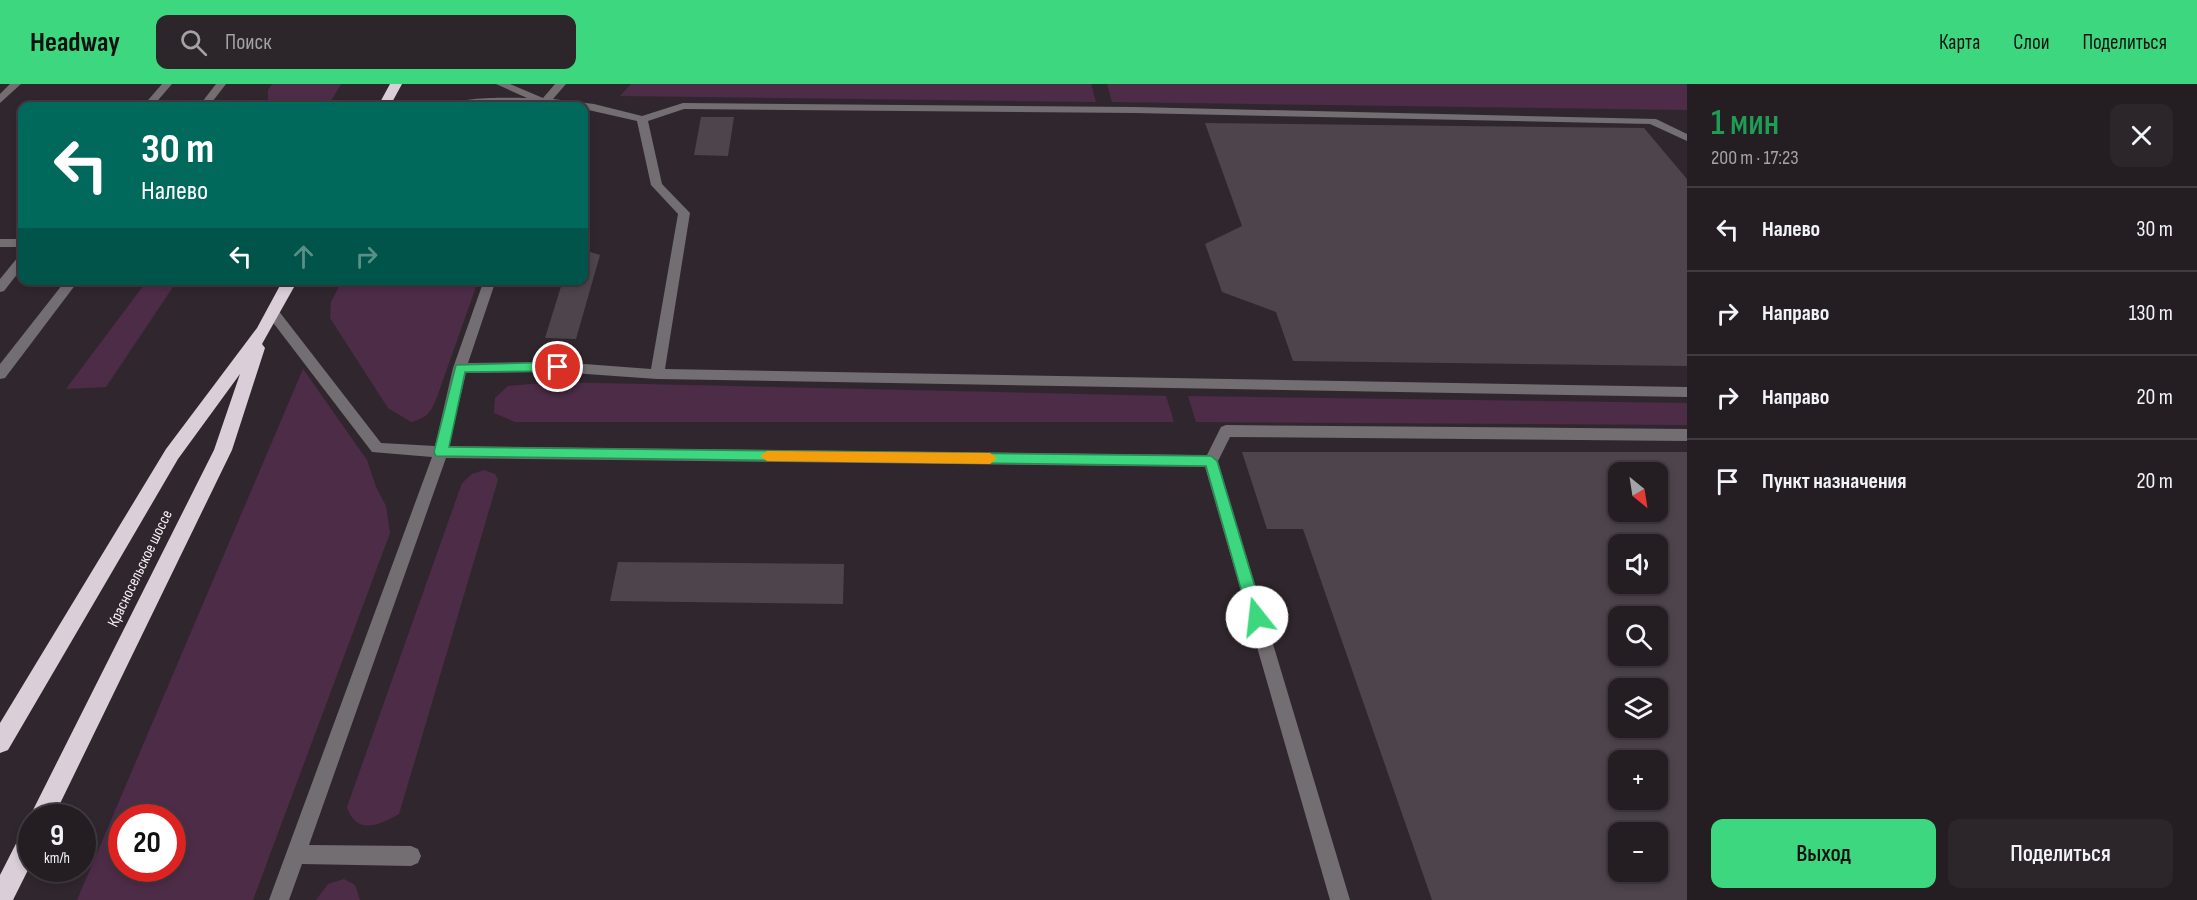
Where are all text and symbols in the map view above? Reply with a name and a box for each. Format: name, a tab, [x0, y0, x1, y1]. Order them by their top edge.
search box	[156, 15, 576, 69]
text: Headway	[30, 26, 120, 59]
icon: search	[177, 26, 210, 59]
text: Поиск	[225, 29, 271, 56]
text: Карта	[1939, 30, 1980, 55]
text: Слои	[2013, 30, 2049, 55]
text: Поделиться	[2082, 30, 2167, 55]
text: 1 мин	[1711, 102, 1779, 145]
button: close	[2110, 104, 2173, 167]
text: 30 m	[141, 124, 214, 175]
icon: left	[42, 126, 120, 204]
text: 200 m · 17:23	[1711, 146, 1799, 170]
text: Налево	[141, 175, 208, 207]
icon: left	[1711, 213, 1744, 246]
text: Налево	[1762, 216, 1820, 243]
text: 30 m	[2136, 216, 2173, 243]
icon: left	[224, 240, 257, 273]
icon: ahead	[287, 240, 320, 273]
icon: right	[350, 240, 383, 273]
icon: right	[1711, 297, 1744, 330]
text: Направо	[1762, 300, 1829, 327]
text: 130 m	[2129, 300, 2173, 327]
pin	[532, 341, 583, 392]
icon: arrive	[541, 350, 574, 383]
icon: right	[1711, 381, 1744, 414]
text: Направо	[1762, 384, 1829, 411]
text: 20 m	[2137, 384, 2173, 411]
north arrow	[1608, 462, 1668, 522]
map controls	[1608, 462, 1668, 882]
icon: arrive	[1711, 465, 1744, 498]
text: Пункт назначения	[1762, 468, 1906, 495]
text: 20 m	[2137, 468, 2173, 495]
street label: Красносельское шоссе	[104, 507, 177, 630]
button: sound	[1608, 534, 1668, 594]
position arrow	[1225, 585, 1289, 649]
button: search	[1608, 606, 1668, 666]
button: layers	[1608, 678, 1668, 738]
button: +	[1608, 750, 1668, 810]
speed limit sign: 20	[108, 804, 186, 882]
text: 9	[50, 818, 64, 854]
button: Выход	[1711, 819, 1936, 888]
button: Поделиться	[1948, 819, 2173, 888]
button: −	[1608, 822, 1668, 882]
text: km/h	[44, 849, 70, 868]

